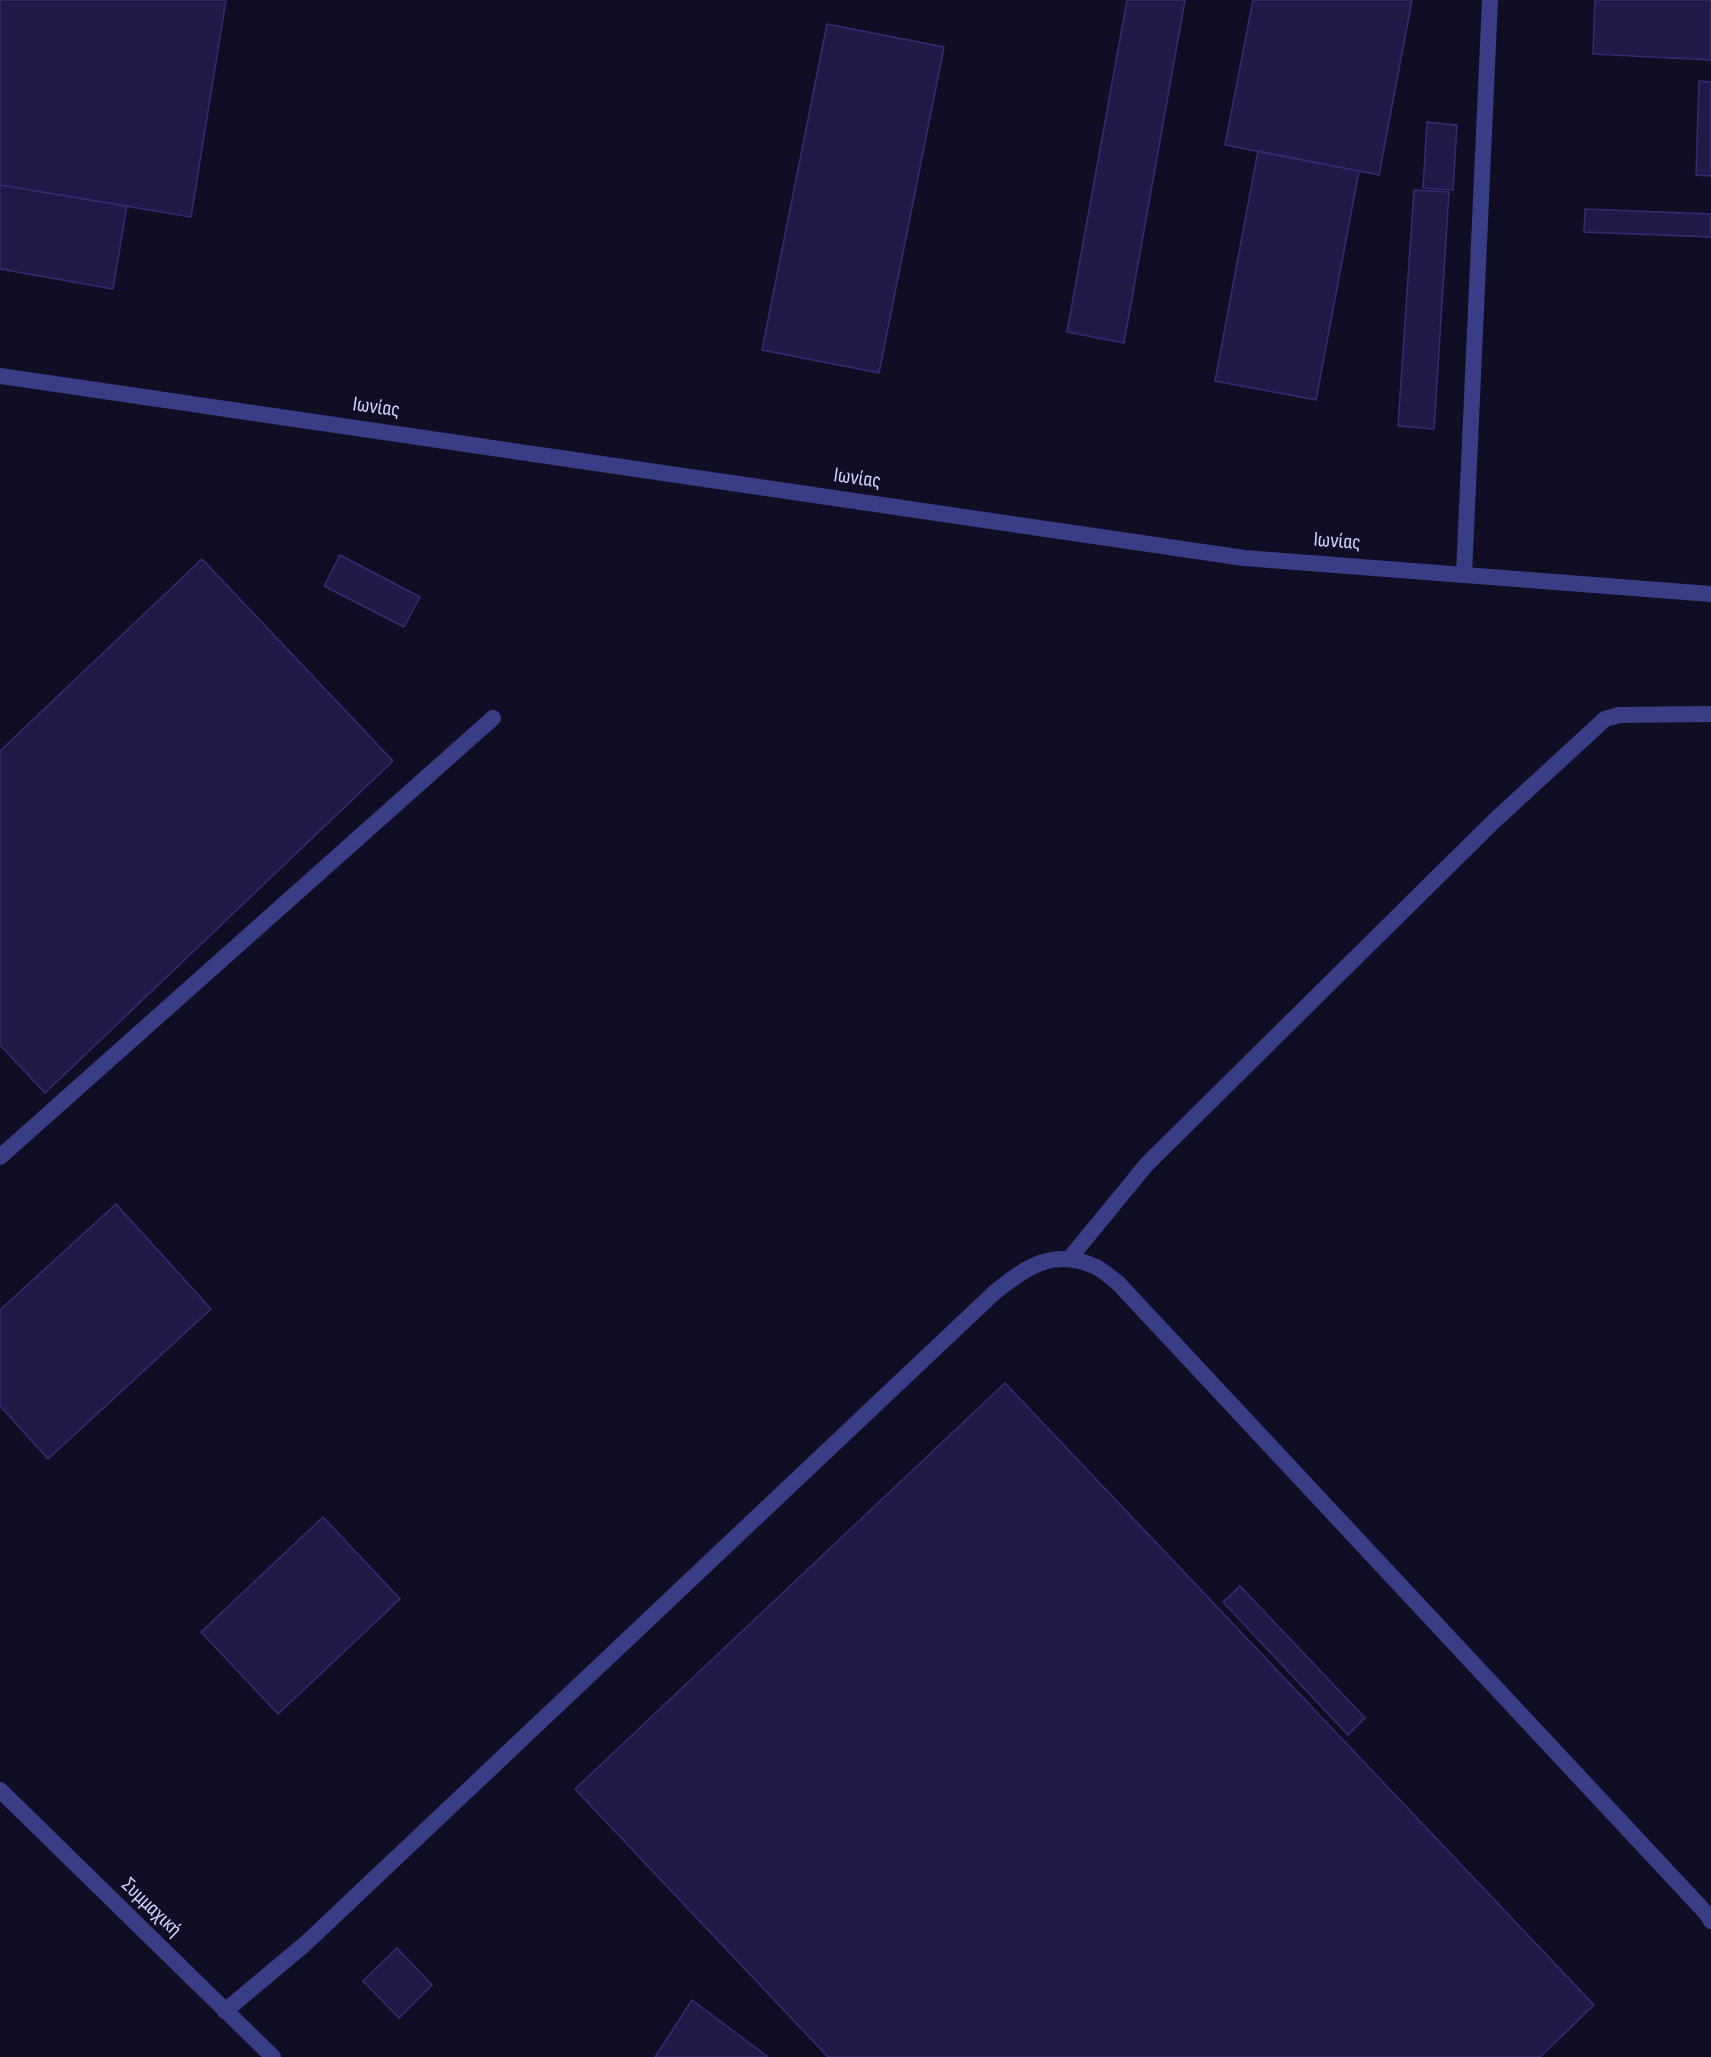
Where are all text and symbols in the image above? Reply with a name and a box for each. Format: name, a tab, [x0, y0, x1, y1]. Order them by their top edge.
street label: Ιωνίας	[351, 392, 401, 424]
street label: Ιωνίας	[832, 463, 882, 495]
street label: Ιωνίας	[1313, 528, 1361, 556]
street label: Συμμαχική	[116, 1873, 186, 1943]

